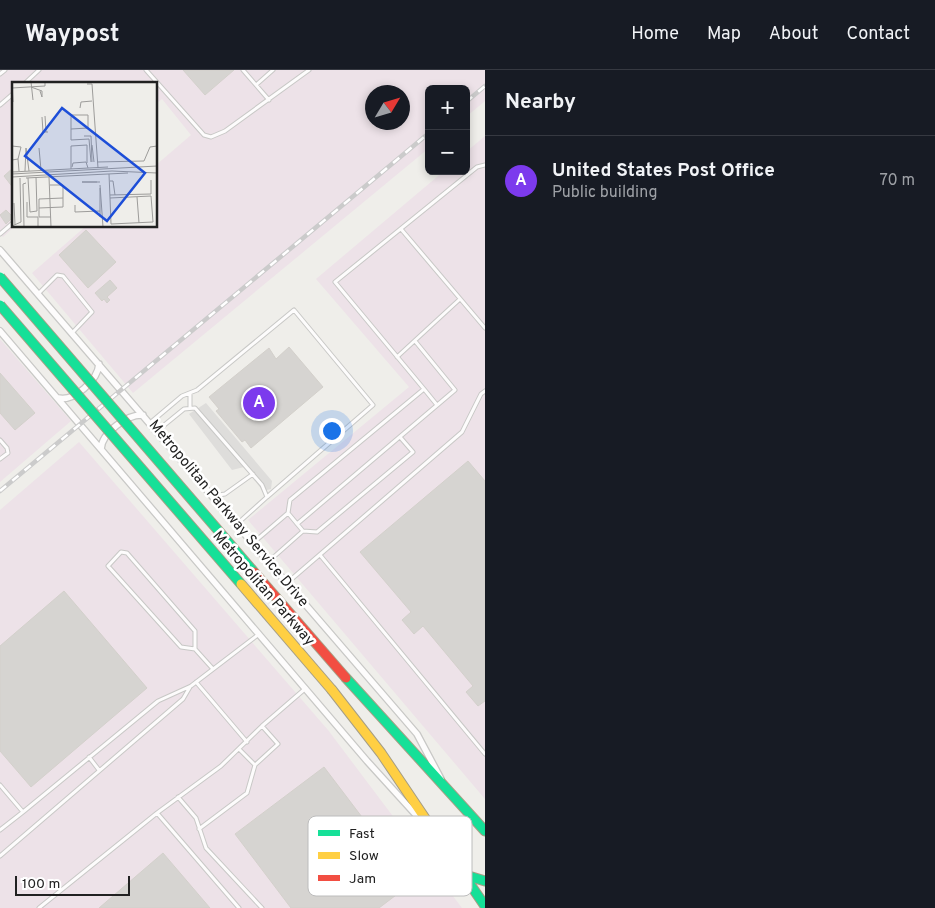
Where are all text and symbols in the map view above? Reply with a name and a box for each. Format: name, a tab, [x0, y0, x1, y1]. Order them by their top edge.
text: Waypost	[25, 20, 119, 50]
text: Home	[631, 23, 679, 46]
text: Map	[707, 23, 741, 46]
text: About	[769, 23, 818, 46]
text: Contact	[846, 23, 910, 46]
inset map	[12, 82, 158, 228]
north arrow	[365, 85, 410, 130]
map controls	[425, 85, 470, 175]
button: +	[425, 85, 470, 130]
text: Nearby	[505, 89, 576, 116]
button: −	[425, 130, 470, 175]
text: United States Post Office	[552, 159, 775, 183]
text: A	[515, 171, 527, 191]
text: 70 m	[880, 171, 915, 191]
text: Public building	[552, 183, 657, 203]
pin: A	[243, 384, 275, 422]
street label: Metropolitan Parkway Service Drive	[144, 417, 312, 611]
your location	[319, 418, 345, 444]
street label: Metropolitan Parkway	[208, 528, 318, 650]
legend	[308, 816, 472, 896]
text: Fast	[349, 826, 375, 843]
text: Slow	[349, 848, 379, 865]
text: Jam	[349, 871, 376, 888]
scale bar	[15, 873, 130, 896]
text: 100 m	[22, 876, 60, 893]

